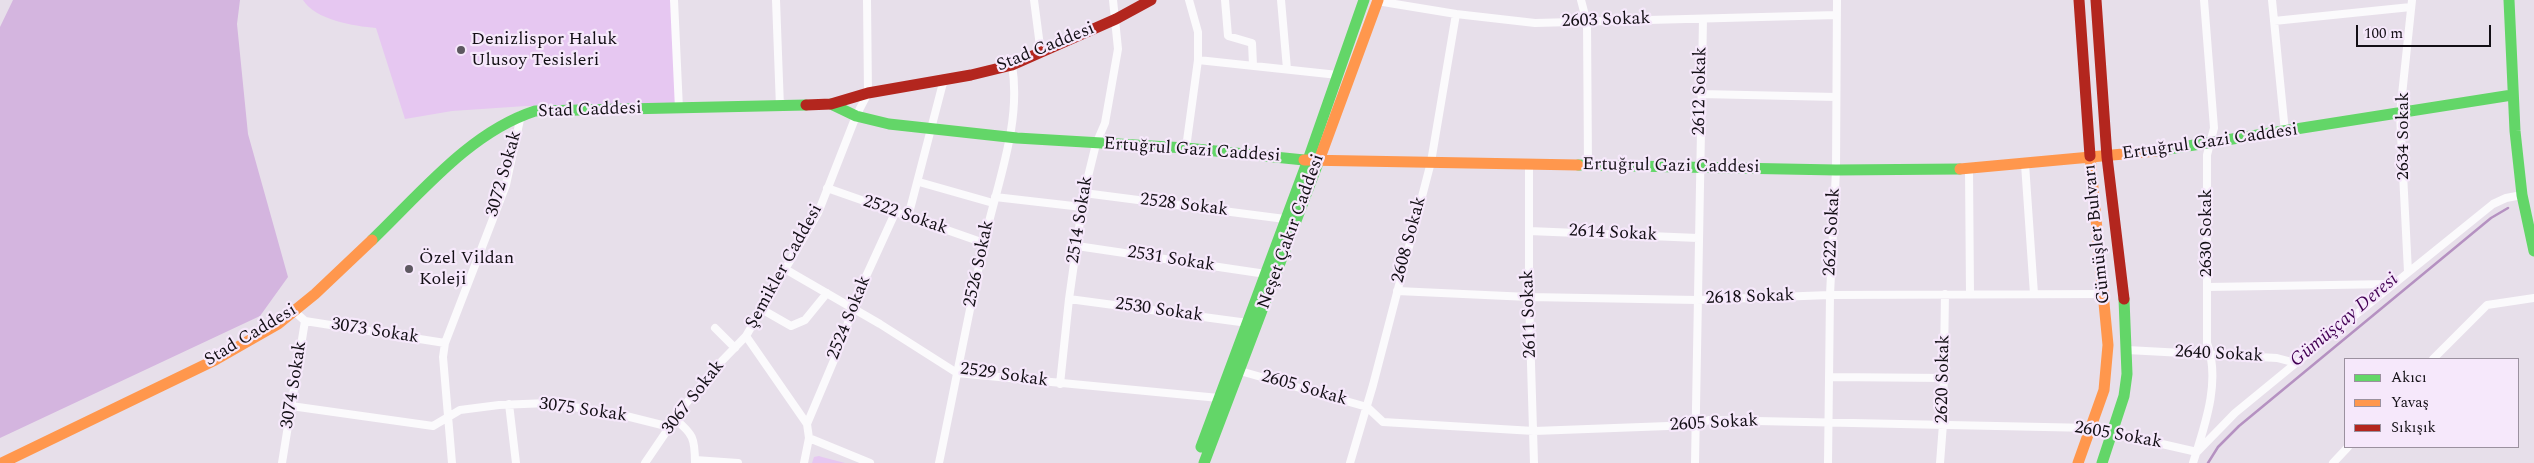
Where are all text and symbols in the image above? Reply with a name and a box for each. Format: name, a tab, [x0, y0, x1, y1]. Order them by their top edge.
street label: 2603 Sokak	[1561, 9, 1651, 33]
scale bar	[2359, 15, 2494, 47]
street label: Stad Caddesi	[994, 19, 1098, 77]
text: 100 m	[2364, 22, 2403, 45]
place label: Denizlispor Haluk Ulusoy Tesisleri	[471, 29, 617, 72]
marker: Denizlispor Haluk Ulusoy Tesisleri	[455, 44, 467, 56]
street label: 2612 Sokak	[1689, 46, 1713, 136]
street label: 2634 Sokak	[2393, 92, 2415, 180]
street label: Stad Caddesi	[538, 98, 642, 124]
street label: Ertuğrul Gazi Caddesi	[2121, 120, 2299, 166]
street label: 3072 Sokak	[482, 128, 528, 220]
street label: Ertuğrul Gazi Caddesi	[1103, 134, 1281, 168]
street label: Neşet Çakır Caddesi	[1254, 152, 1330, 312]
street label: Ertuğrul Gazi Caddesi	[1582, 155, 1760, 179]
street label: Gümüşler Bulvarı	[2080, 163, 2116, 305]
street label: 2514 Sokak	[1063, 175, 1099, 265]
street label: 2622 Sokak	[1820, 187, 1846, 277]
street label: 2630 Sokak	[2196, 189, 2218, 277]
street label: 2528 Sokak	[1139, 190, 1229, 222]
street label: 2522 Sokak	[860, 191, 950, 241]
street label: 2608 Sokak	[1388, 194, 1432, 286]
street label: Şemikler Caddesi	[742, 201, 828, 333]
street label: 2526 Sokak	[960, 218, 1000, 310]
street label: 2614 Sokak	[1568, 221, 1658, 247]
street label: 2531 Sokak	[1126, 242, 1216, 278]
place label: Özel Vildan Koleji	[419, 248, 514, 290]
marker: Özel Vildan Koleji	[403, 263, 415, 275]
street label: 2611 Sokak	[1518, 269, 1542, 359]
water label: Gümüşçay Deresi	[2286, 269, 2404, 373]
street label: 2524 Sokak	[823, 273, 877, 363]
street label: 2618 Sokak	[1705, 286, 1795, 310]
street label: 2530 Sokak	[1114, 294, 1204, 328]
street label: Stad Caddesi	[201, 300, 301, 372]
street label: 3073 Sokak	[330, 314, 420, 350]
street label: 2620 Sokak	[1932, 334, 1956, 424]
street label: 3074 Sokak	[277, 340, 313, 430]
street label: 2640 Sokak	[2174, 342, 2264, 368]
street label: 3067 Sokak	[658, 356, 730, 440]
legend	[2344, 358, 2519, 448]
street label: 2529 Sokak	[959, 359, 1049, 393]
street label: 2605 Sokak	[1258, 366, 1350, 412]
text: Akıcı	[2391, 366, 2427, 389]
text: Yavaş	[2391, 391, 2429, 414]
street label: 3075 Sokak	[538, 394, 628, 428]
street label: 2605 Sokak	[1669, 411, 1759, 437]
text: Sıkışık	[2391, 416, 2436, 439]
street label: 2605 Sokak	[2072, 418, 2164, 454]

